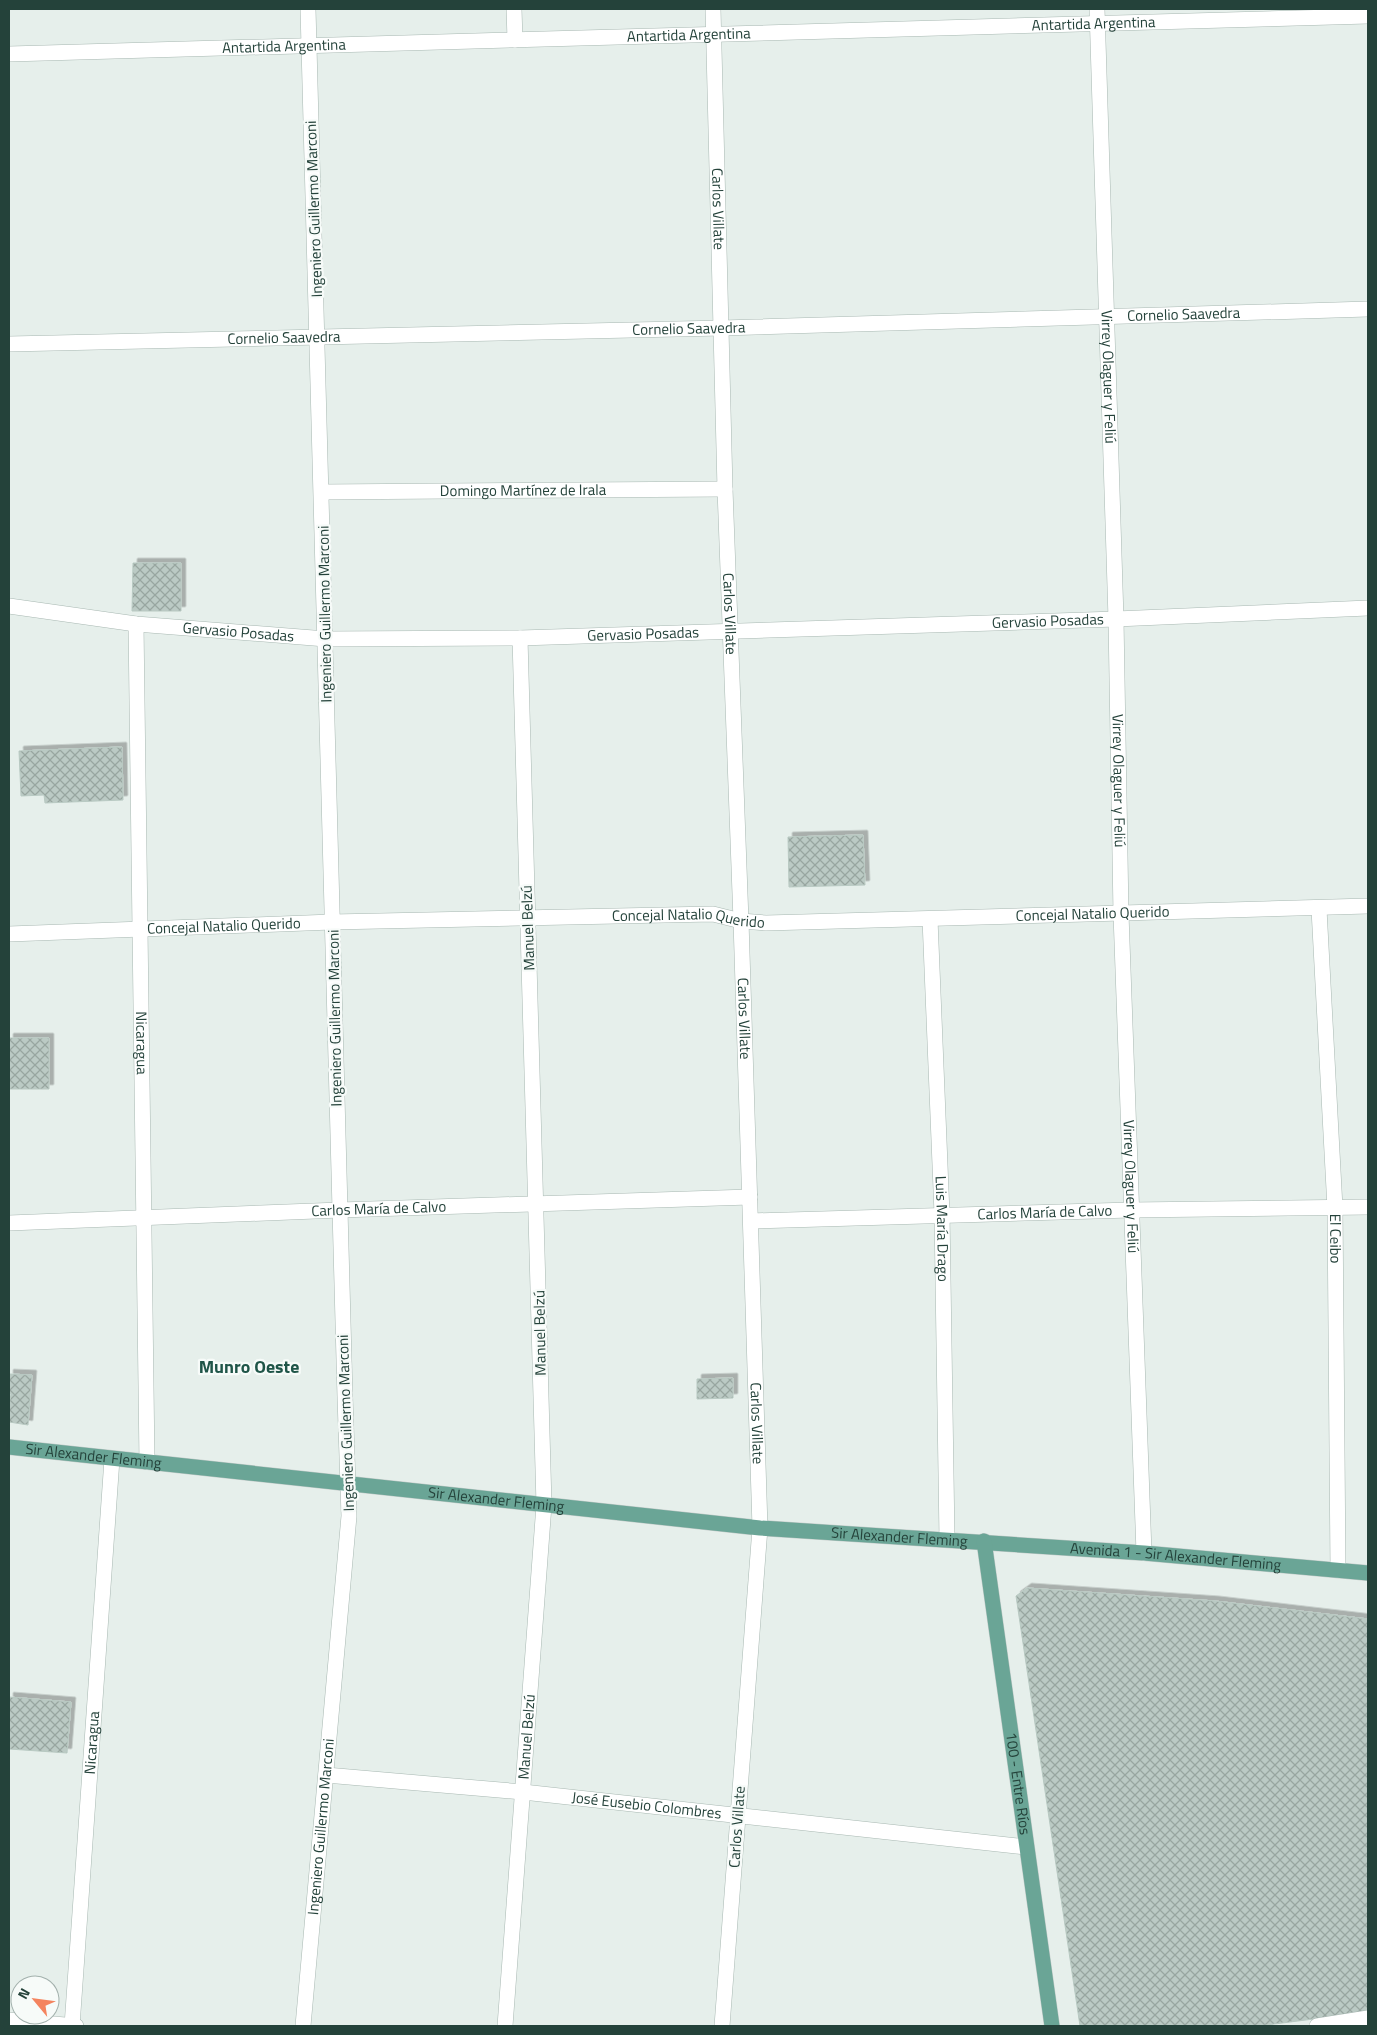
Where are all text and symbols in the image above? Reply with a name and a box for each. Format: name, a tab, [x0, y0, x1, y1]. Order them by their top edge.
street label: Antartida Argentina	[1031, 10, 1156, 36]
street label: Antartida Argentina	[627, 21, 751, 48]
street label: Antartida Argentina	[222, 33, 347, 59]
street label: Ingeniero Guillermo Marconi	[299, 120, 328, 298]
street label: Carlos Villate	[706, 168, 731, 250]
street label: Cornelio Saavedra	[1127, 301, 1241, 327]
street label: Virrey Olaguer y Feliú	[1095, 310, 1123, 444]
street label: Cornelio Saavedra	[632, 315, 746, 341]
street label: Cornelio Saavedra	[227, 325, 341, 350]
street label: Domingo Martínez de Irala	[440, 478, 607, 502]
street label: Ingeniero Guillermo Marconi	[311, 525, 338, 703]
street label: Carlos Villate	[717, 572, 743, 655]
street label: Gervasio Posadas	[992, 607, 1104, 634]
street label: Gervasio Posadas	[182, 616, 295, 647]
street label: Gervasio Posadas	[587, 620, 699, 647]
street label: Virrey Olaguer y Feliú	[1107, 714, 1132, 848]
street label: Manuel Belzú	[515, 885, 540, 971]
street label: Concejal Natalio Querido	[1015, 900, 1170, 927]
street label: Concejal Natalio Querido	[612, 902, 766, 934]
street label: Concejal Natalio Querido	[147, 911, 301, 940]
street label: Ingeniero Guillermo Marconi	[321, 929, 348, 1107]
street label: Carlos Villate	[732, 977, 757, 1060]
street label: Nicaragua	[130, 1011, 154, 1075]
street label: Virrey Olaguer y Feliú	[1117, 1119, 1145, 1254]
street label: Luis María Drago	[929, 1175, 955, 1282]
street label: Carlos María de Calvo	[311, 1195, 447, 1222]
street label: Carlos María de Calvo	[977, 1199, 1113, 1225]
street label: El Ceibo	[1324, 1214, 1347, 1264]
street label: Manuel Belzú	[527, 1290, 552, 1376]
street label: Ingeniero Guillermo Marconi	[331, 1334, 360, 1512]
district label: Munro Oeste	[199, 1353, 299, 1380]
street label: Carlos Villate	[744, 1382, 770, 1465]
street label: Sir Alexander Fleming	[24, 1437, 163, 1474]
street label: Sir Alexander Fleming	[427, 1480, 566, 1518]
street label: Sir Alexander Fleming	[830, 1521, 969, 1553]
street label: Avenida 1 - Sir Alexander Fleming	[1069, 1536, 1283, 1576]
street label: Manuel Belzú	[511, 1693, 541, 1780]
street label: Nicaragua	[78, 1710, 105, 1775]
street label: 100 - Entre Ríos	[1000, 1731, 1037, 1836]
street label: Ingeniero Guillermo Marconi	[301, 1737, 340, 1916]
street label: José Eusebio Colombres	[570, 1785, 723, 1825]
street label: Carlos Villate	[722, 1785, 751, 1869]
north arrow	[10, 1975, 60, 2025]
text: N	[12, 1984, 35, 2003]

